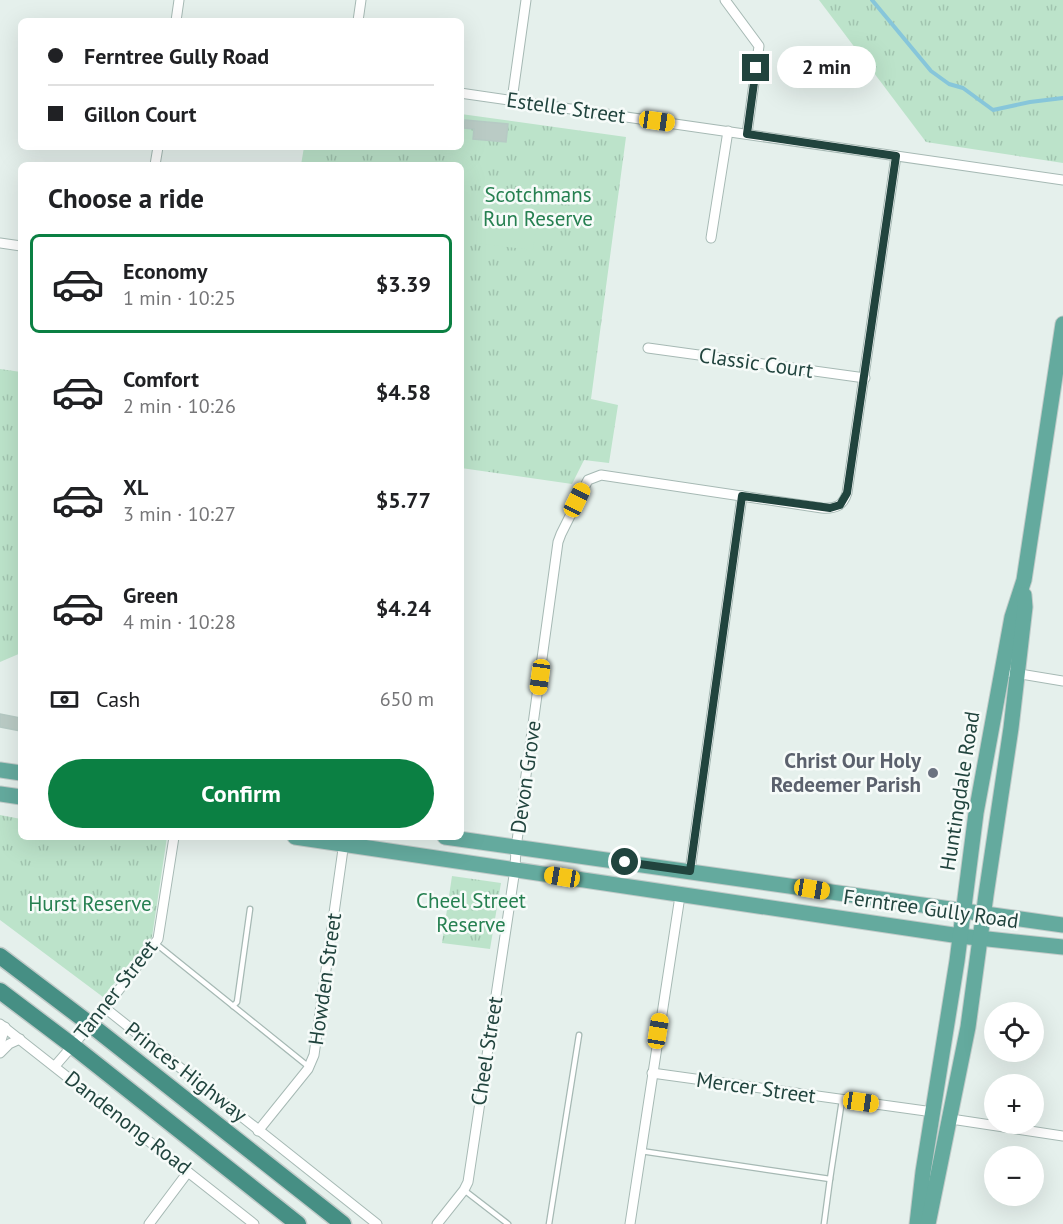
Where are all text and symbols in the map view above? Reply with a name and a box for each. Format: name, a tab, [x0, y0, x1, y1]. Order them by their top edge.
text: Ferntree Gully Road	[84, 42, 269, 70]
callout: 2 min	[777, 47, 876, 89]
route end	[742, 54, 769, 81]
text: 2 min	[802, 54, 851, 80]
street label: Estelle Street	[505, 86, 627, 129]
text: Gillon Court	[84, 100, 197, 128]
car	[638, 110, 676, 132]
text: Choose a ride	[48, 181, 204, 215]
park label: Scotchmans Run Reserve	[483, 181, 593, 232]
icon: car	[51, 257, 105, 311]
text: Economy	[123, 257, 207, 285]
text: $3.39	[376, 270, 431, 298]
text: 1 min · 10:25	[123, 285, 236, 311]
street label: Classic Court	[697, 341, 815, 384]
icon: car	[51, 365, 105, 419]
text: Comfort	[123, 365, 199, 393]
text: $4.58	[376, 378, 431, 406]
text: 2 min · 10:26	[123, 393, 236, 419]
icon: car	[51, 473, 105, 527]
text: XL	[123, 473, 148, 501]
car	[561, 480, 593, 520]
text: $5.77	[376, 486, 431, 514]
text: 3 min · 10:27	[123, 501, 236, 527]
icon: car	[51, 581, 105, 635]
text: Green	[123, 581, 178, 609]
text: $4.24	[376, 594, 431, 622]
text: 4 min · 10:28	[123, 609, 236, 635]
car	[529, 658, 551, 696]
icon: cash	[48, 683, 81, 716]
text: Cash	[96, 685, 140, 713]
text: 650 m	[380, 686, 434, 712]
street label: Huntingdale Road	[934, 709, 985, 873]
street label: Devon Grove	[504, 719, 547, 835]
place label: Christ Our Holy Redeemer Parish	[771, 747, 922, 798]
button: Confirm	[48, 759, 434, 828]
marker: Christ Our Holy Redeemer Parish	[926, 766, 940, 780]
route start	[611, 848, 638, 875]
car	[543, 865, 581, 889]
car	[793, 877, 831, 901]
street label: Ferntree Gully Road	[842, 883, 1020, 934]
park label: Cheel Street Reserve	[416, 887, 526, 938]
park label: Hurst Reserve	[28, 890, 152, 917]
street label: Howden Street	[302, 911, 347, 1047]
street label: Tanner Street	[68, 934, 163, 1045]
street label: Cheel Street	[465, 995, 508, 1107]
map controls	[984, 1002, 1044, 1206]
button: locate	[984, 1002, 1044, 1062]
car	[646, 1012, 670, 1050]
street label: Princes Highway	[120, 1016, 253, 1128]
street label: Dandenong Road	[60, 1065, 197, 1180]
street label: Mercer Street	[695, 1066, 818, 1109]
button: +	[984, 1074, 1044, 1134]
car	[842, 1091, 880, 1113]
button: −	[984, 1146, 1044, 1206]

